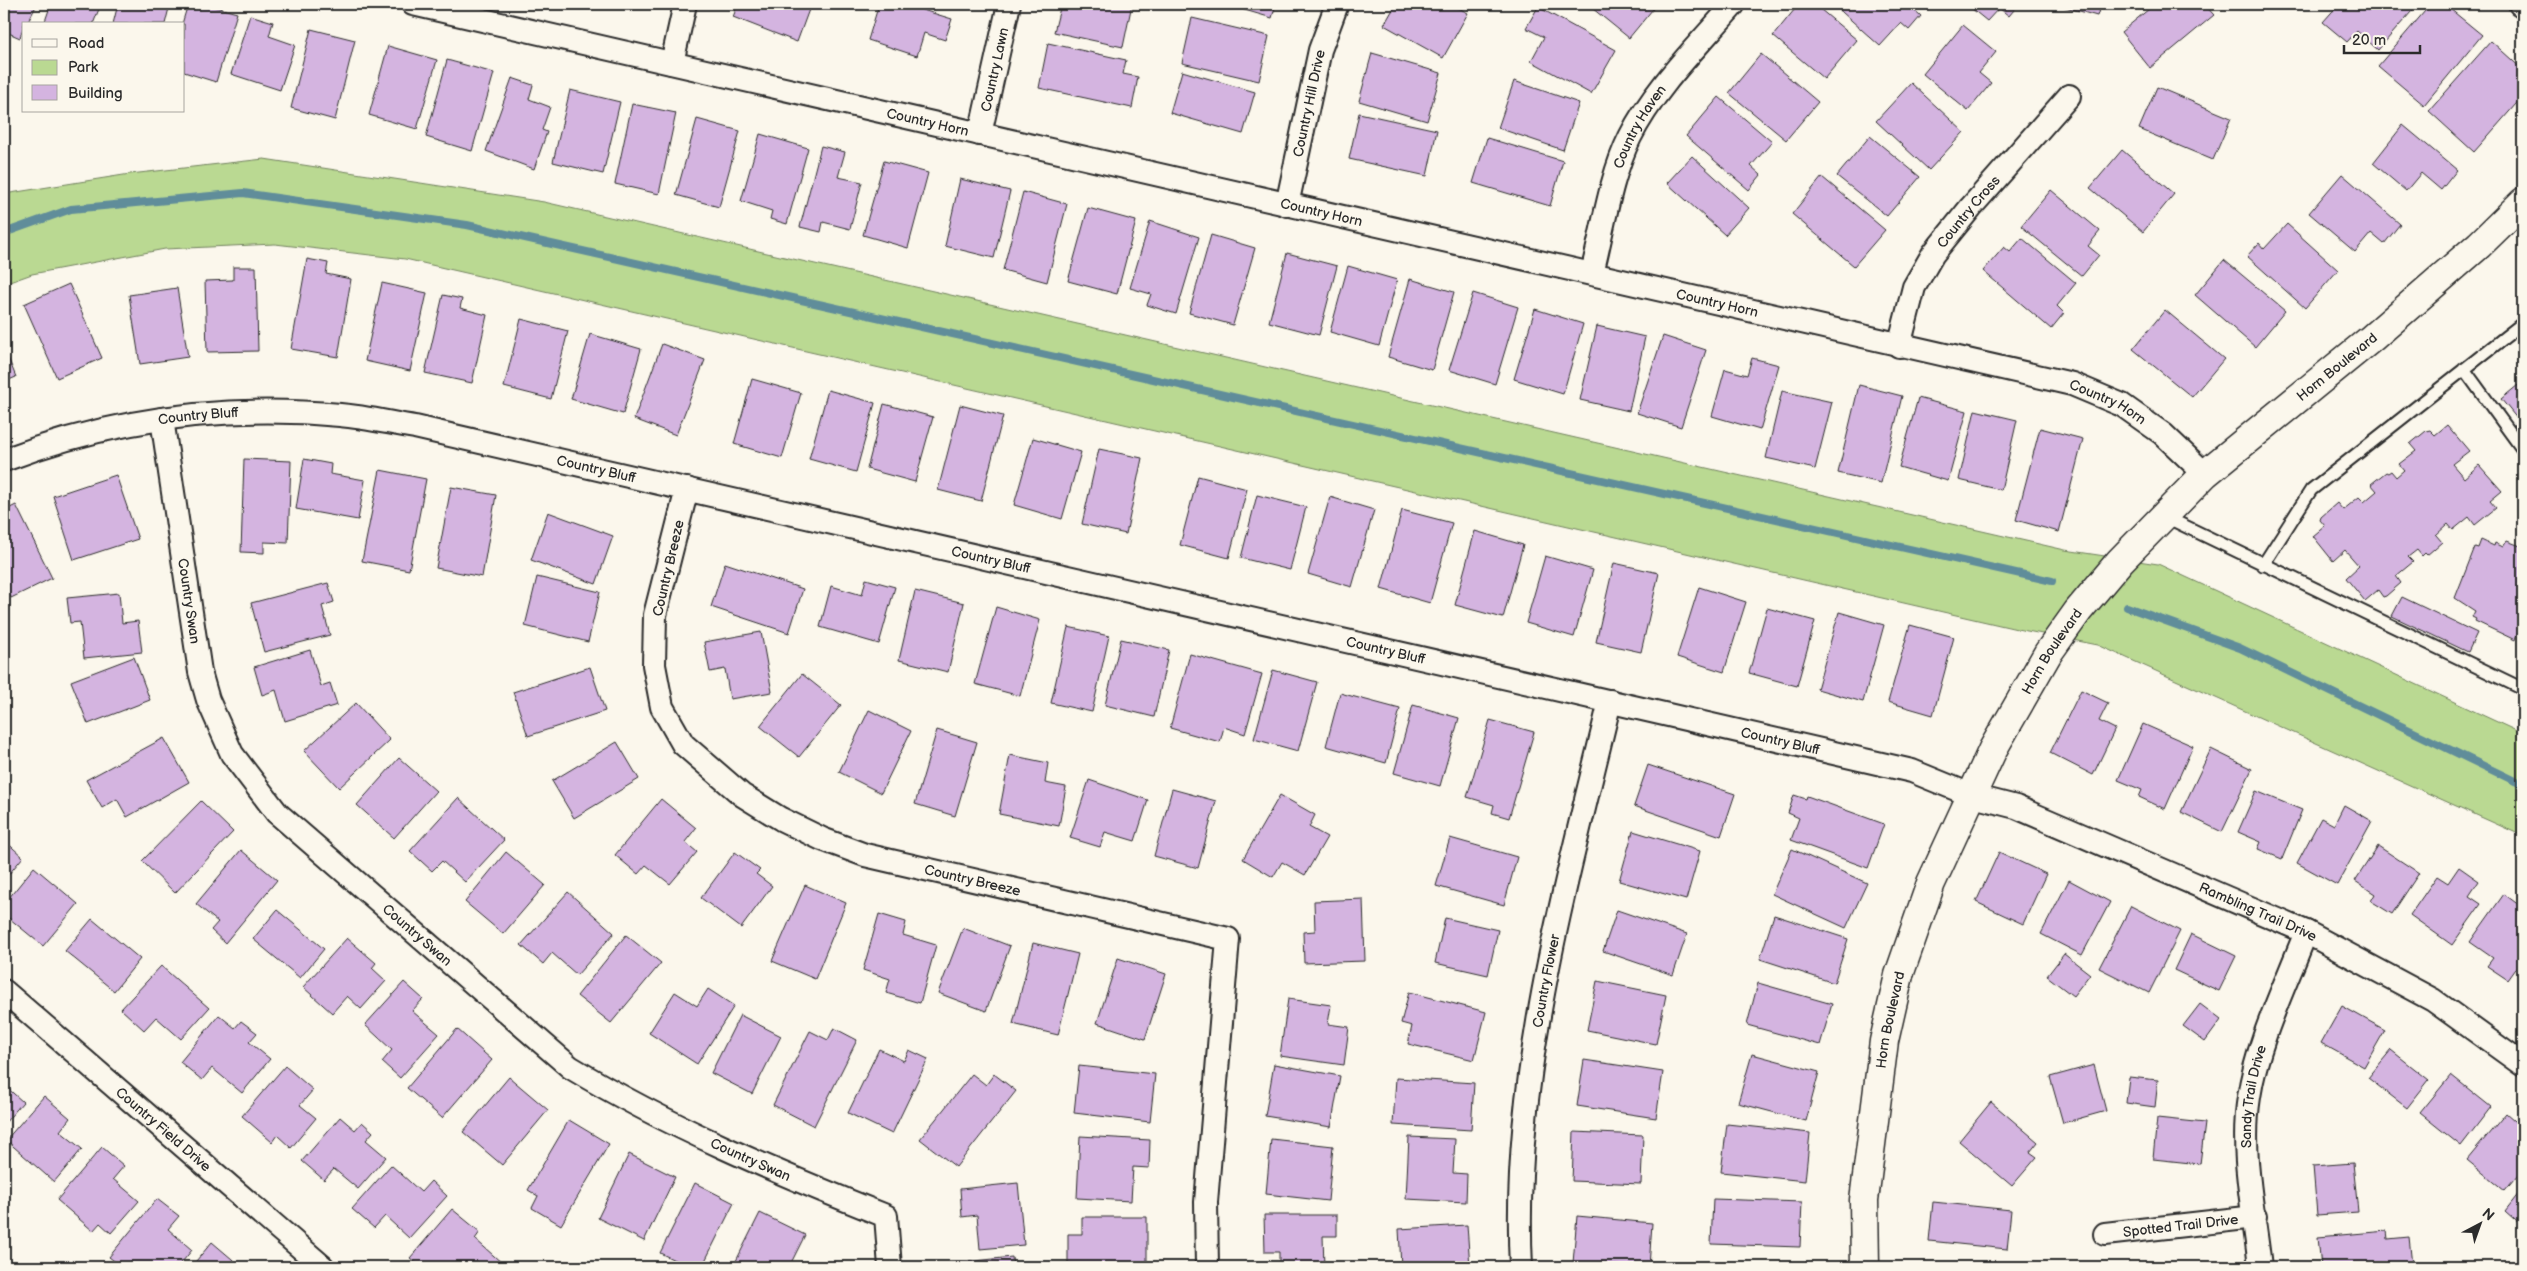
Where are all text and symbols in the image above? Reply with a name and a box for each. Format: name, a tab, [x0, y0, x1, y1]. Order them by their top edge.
legend	[22, 22, 185, 112]
scale bar	[2344, 22, 2421, 54]
street label: Country Lawn	[977, 26, 1013, 113]
text: 20 m	[2352, 31, 2386, 50]
text: Road	[68, 34, 104, 53]
street label: Country Hill Drive	[1289, 48, 1329, 159]
text: Park	[68, 58, 99, 77]
street label: Country Haven	[1610, 81, 1670, 171]
text: Building	[68, 84, 123, 103]
street label: Country Horn	[885, 105, 970, 140]
street label: Country Cross	[1933, 172, 2004, 252]
street label: Country Horn	[1279, 195, 1364, 230]
street label: Country Horn	[1674, 286, 1760, 321]
street label: Horn Boulevard	[2293, 329, 2381, 405]
street label: Country Horn	[2067, 376, 2149, 428]
street label: Country Bluff	[157, 404, 239, 428]
street label: Country Bluff	[555, 452, 638, 487]
street label: Country Breeze	[649, 518, 688, 618]
street label: Country Bluff	[950, 543, 1033, 577]
street label: Country Swan	[174, 557, 204, 645]
street label: Horn Boulevard	[2018, 605, 2086, 697]
street label: Country Bluff	[1344, 633, 1427, 668]
street label: Country Bluff	[1739, 724, 1822, 759]
street label: Country Breeze	[923, 861, 1022, 900]
street label: Rambling Trail Drive	[2196, 879, 2320, 945]
street label: Country Swan	[379, 900, 455, 970]
street label: Country Flower	[1529, 932, 1564, 1029]
street label: Horn Boulevard	[1873, 970, 1909, 1070]
street label: Sandy Trail Drive	[2238, 1043, 2270, 1148]
street label: Country Field Drive	[112, 1084, 214, 1175]
street label: Country Swan	[708, 1134, 793, 1185]
north arrow	[2454, 1198, 2504, 1248]
text: N	[2479, 1205, 2498, 1224]
street label: Spotted Trail Drive	[2122, 1211, 2239, 1241]

